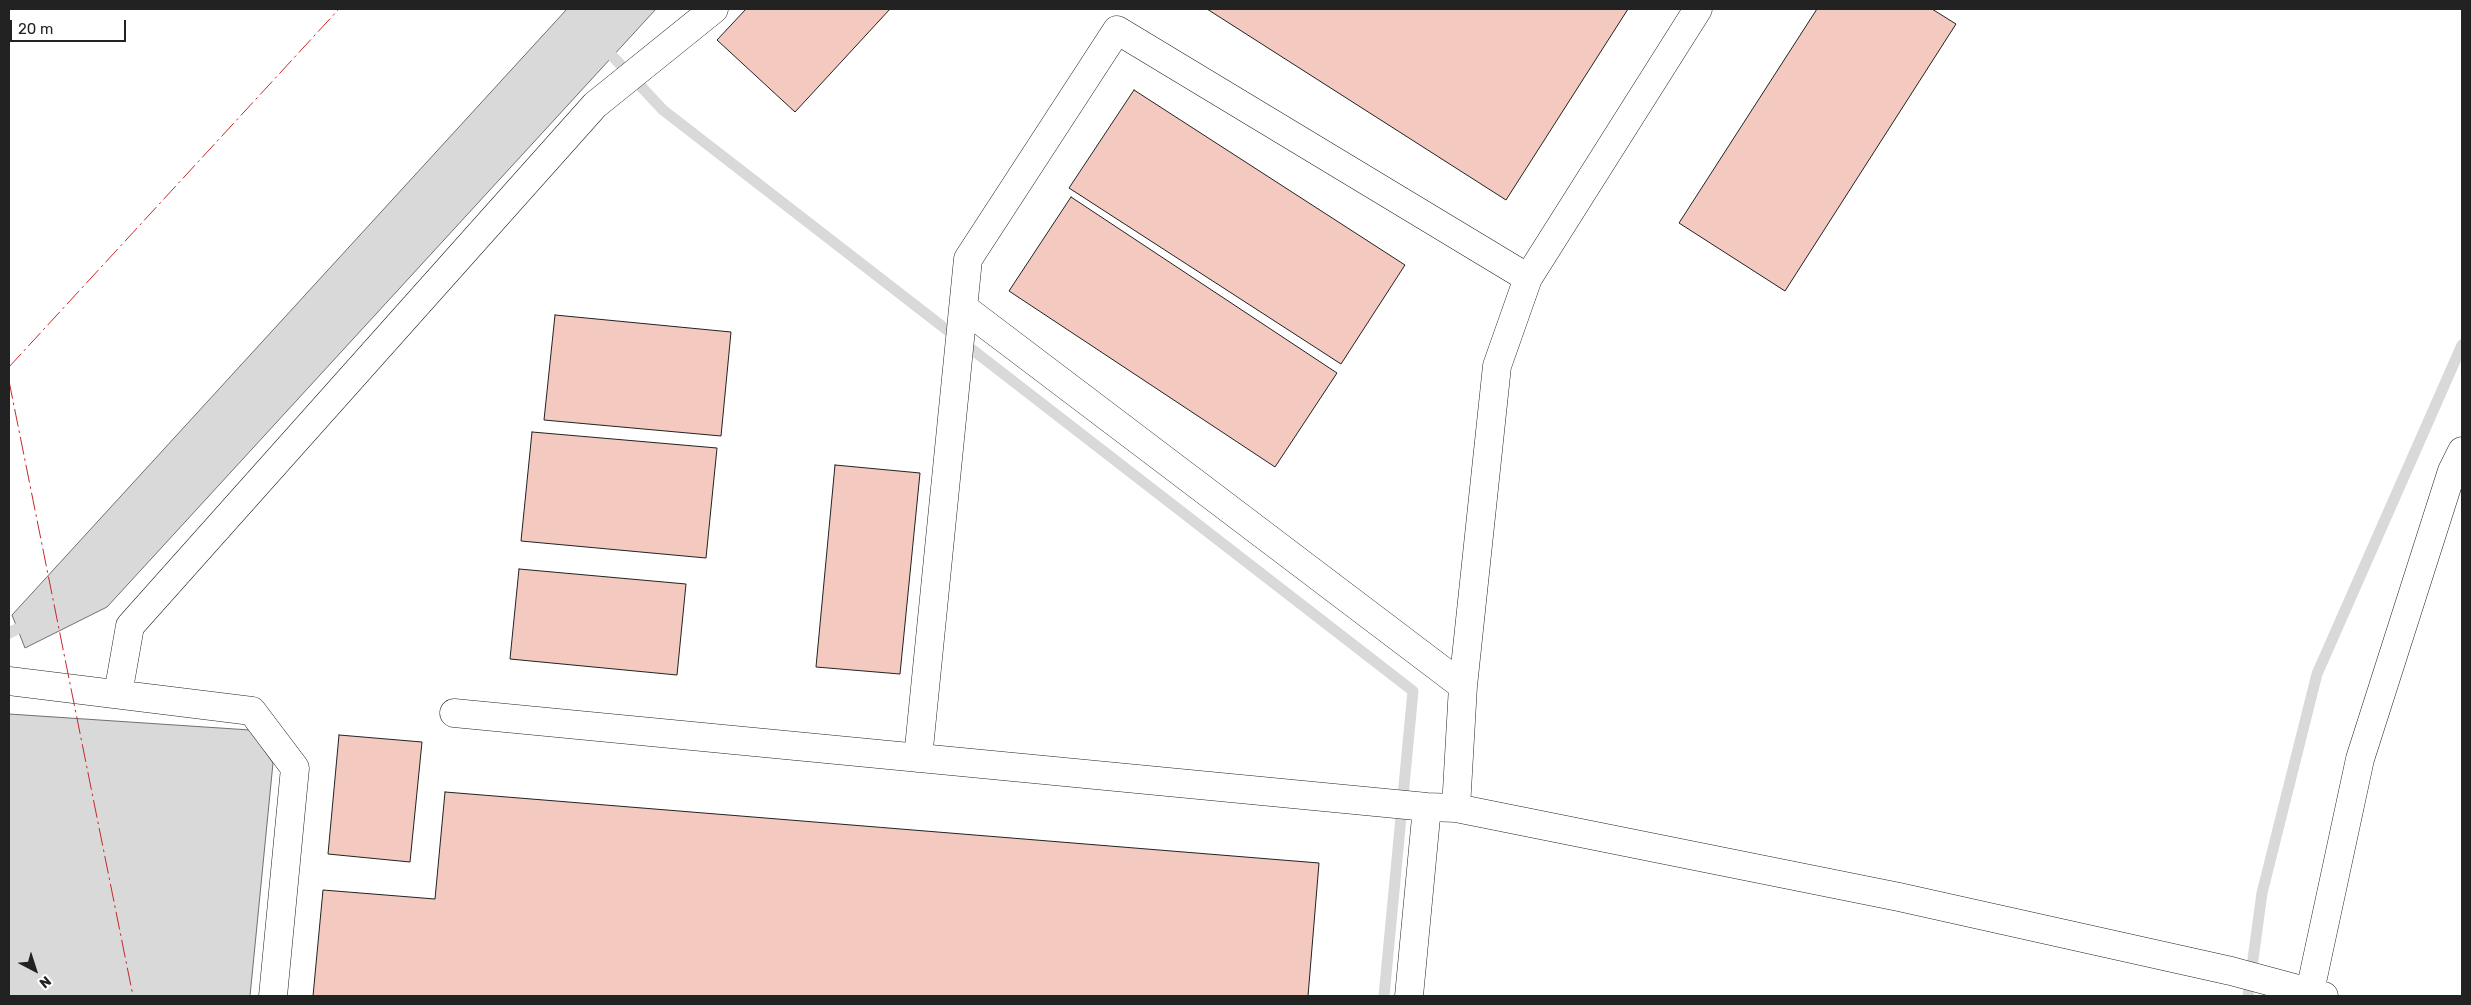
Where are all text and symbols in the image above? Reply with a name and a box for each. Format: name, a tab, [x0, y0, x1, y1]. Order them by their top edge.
scale bar	[12, 10, 129, 42]
text: 20 m	[18, 20, 53, 38]
north arrow	[10, 945, 60, 995]
text: N	[36, 972, 54, 992]

